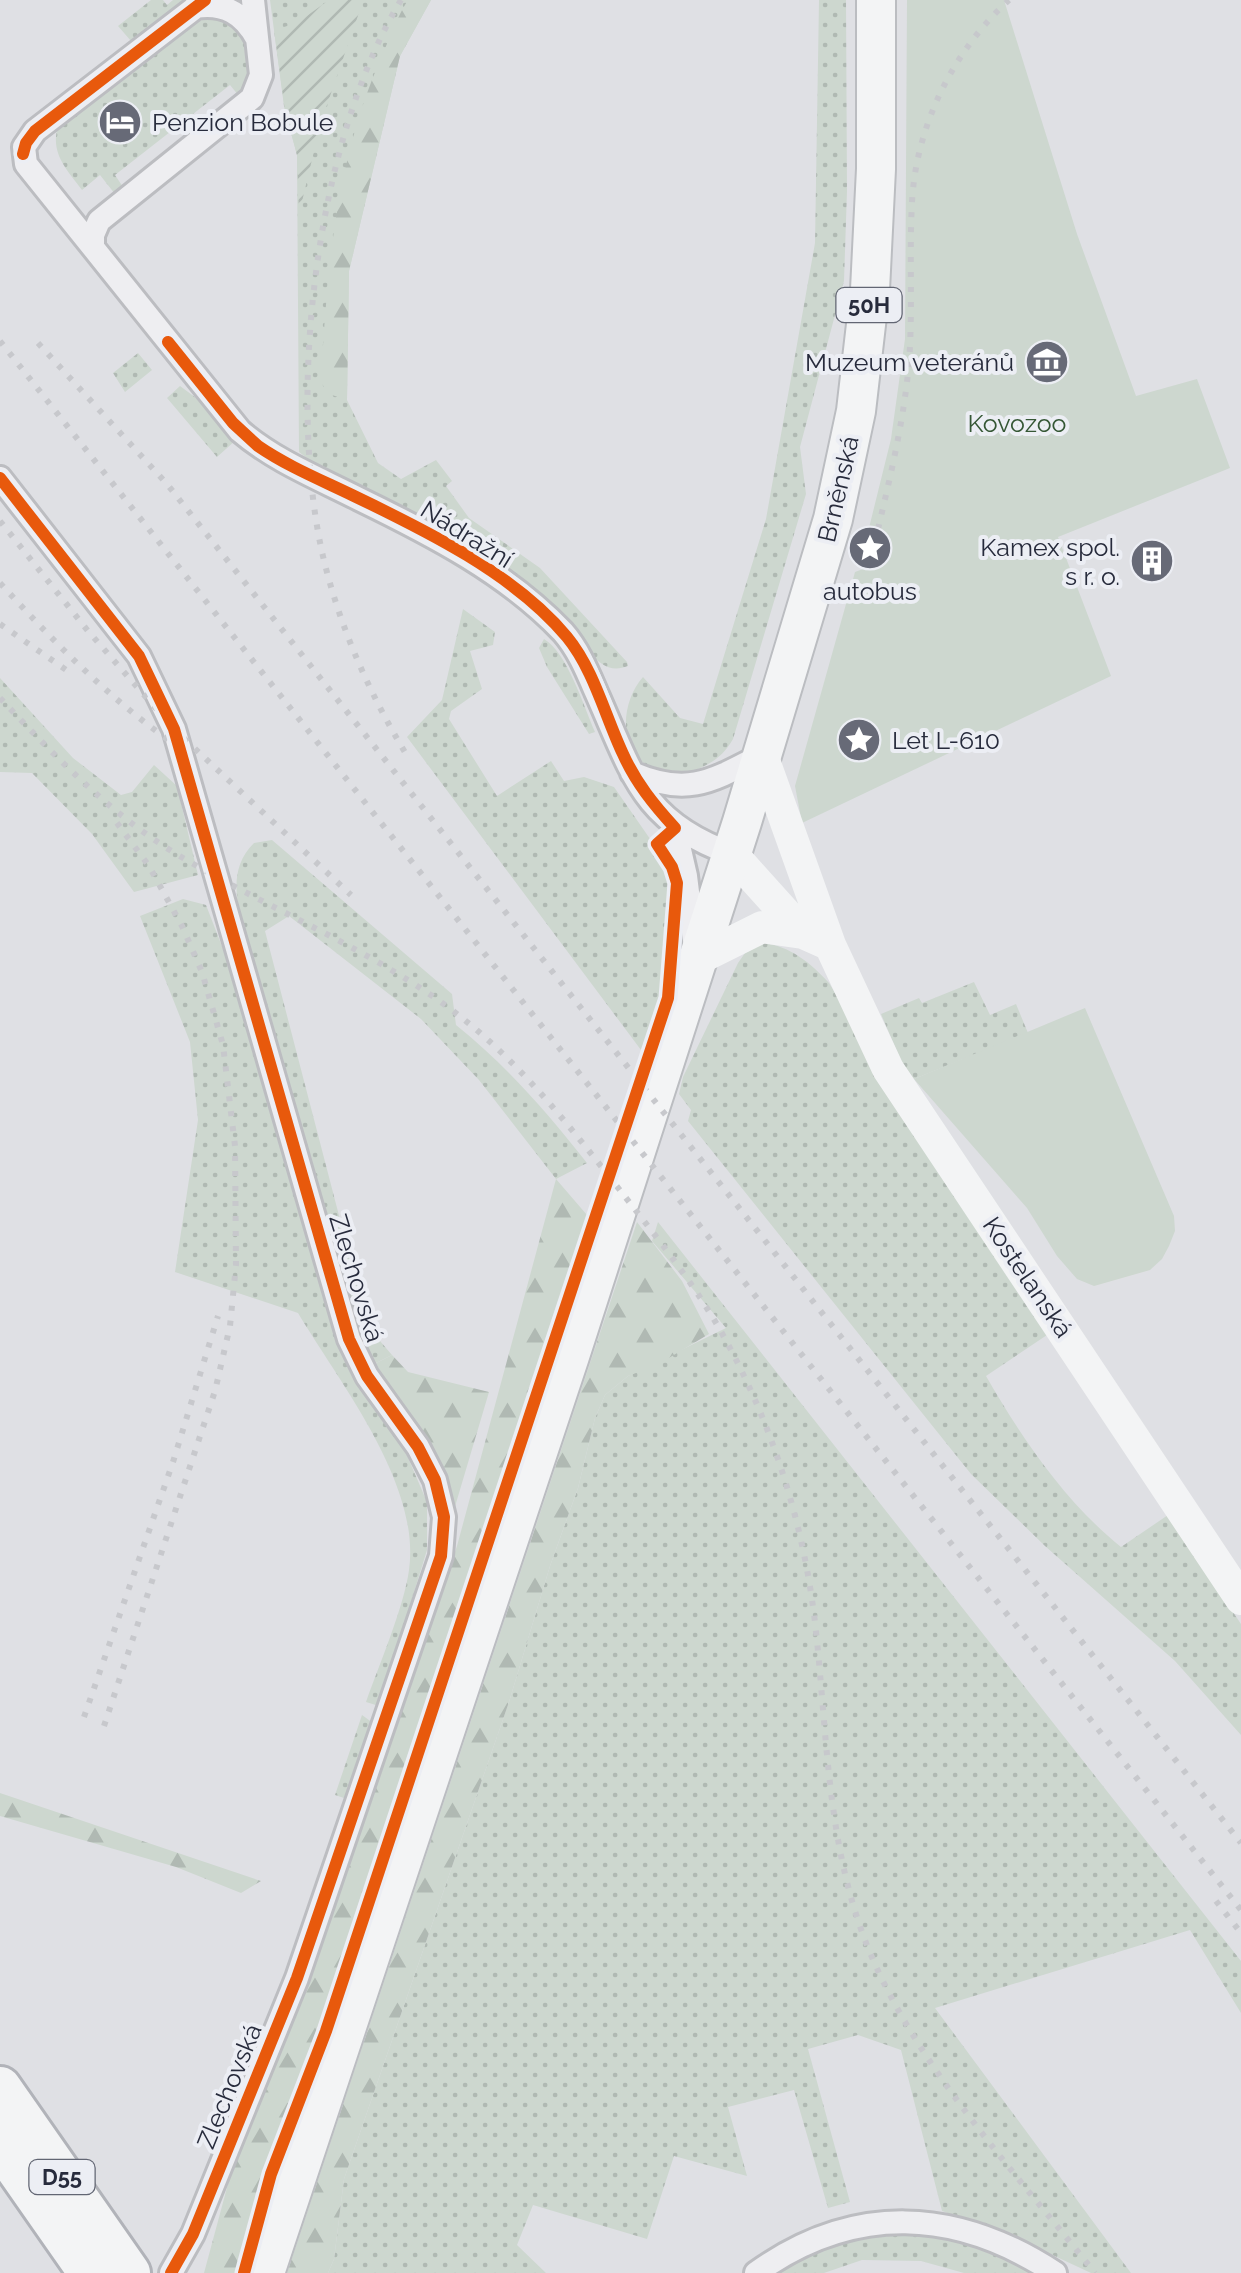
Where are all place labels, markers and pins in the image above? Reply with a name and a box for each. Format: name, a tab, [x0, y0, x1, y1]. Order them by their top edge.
hotel icon: Penzion Bobule	[97, 99, 143, 145]
place label: Penzion Bobule	[152, 107, 333, 137]
museum icon: Muzeum veteránů	[1024, 339, 1070, 385]
place label: Muzeum veteránů	[805, 347, 1014, 377]
place icon: autobus	[847, 525, 893, 571]
place label: Kamex spol. s r. o.	[980, 532, 1120, 591]
building icon: Kamex spol. s r. o.	[1129, 538, 1175, 584]
place label: autobus	[823, 576, 917, 606]
place icon: Let L-610	[836, 717, 882, 763]
place label: Let L-610	[892, 725, 1000, 755]

